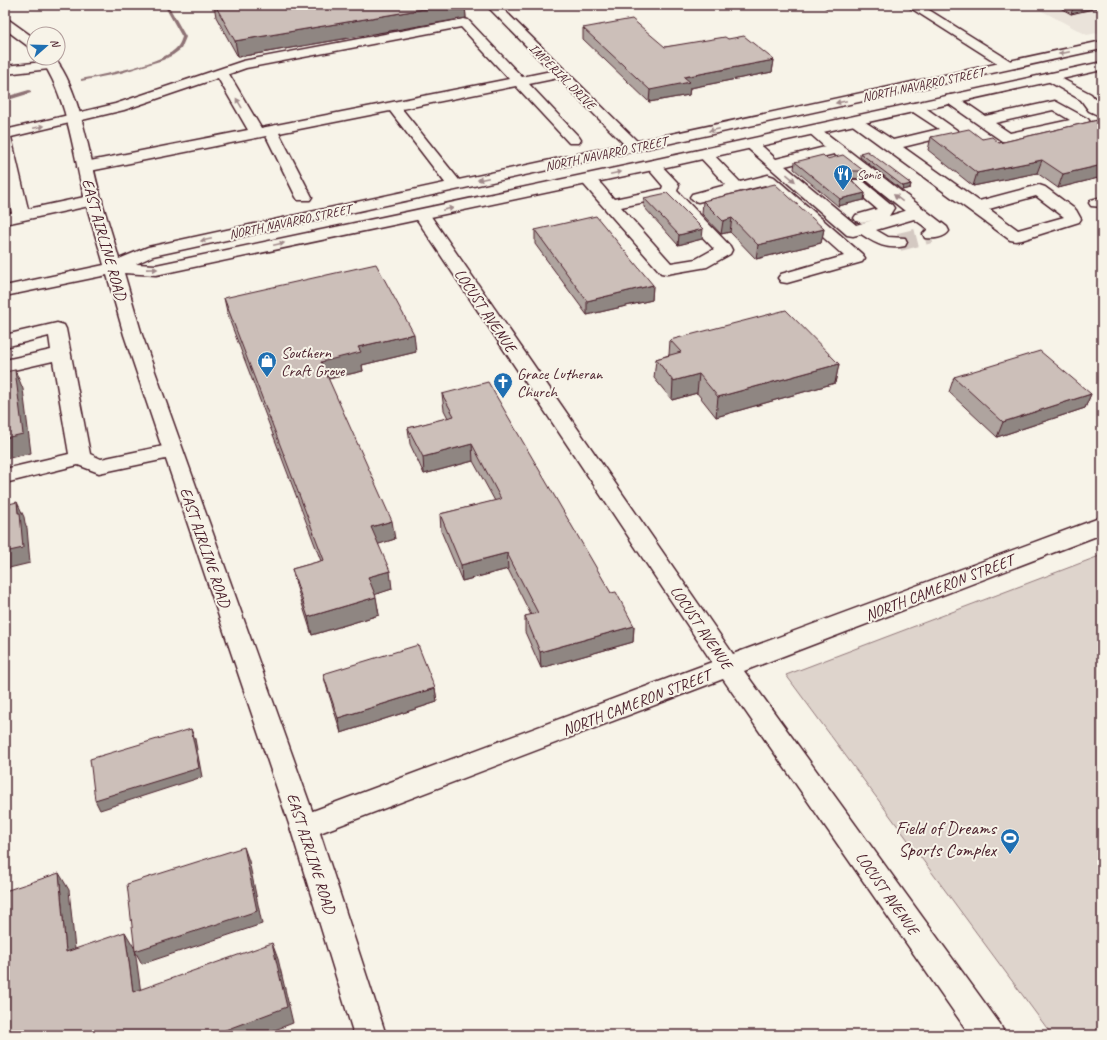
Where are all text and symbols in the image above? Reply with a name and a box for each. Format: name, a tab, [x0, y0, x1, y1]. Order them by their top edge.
north arrow	[26, 26, 66, 66]
text: N	[48, 37, 64, 50]
street label: IMPERIAL DRIVE	[526, 40, 600, 115]
one-way arrow	[1058, 50, 1070, 56]
street label: NORTH NAVARRO STREET	[861, 63, 990, 106]
one-way arrow	[235, 98, 243, 108]
one-way arrow	[835, 99, 847, 105]
one-way arrow	[33, 123, 45, 129]
one-way arrow	[708, 127, 720, 133]
street label: NORTH NAVARRO STREET	[544, 132, 673, 175]
restaurant icon: Sonic	[832, 163, 854, 191]
place label: Sonic	[857, 167, 881, 183]
one-way arrow	[610, 170, 622, 176]
one-way arrow	[785, 174, 796, 183]
street label: EAST AIRLINE ROAD	[77, 176, 131, 304]
one-way arrow	[477, 177, 489, 183]
one-way arrow	[892, 193, 903, 202]
street label: NORTH NAVARRO STREET	[228, 200, 357, 243]
one-way arrow	[442, 206, 454, 212]
one-way arrow	[199, 237, 212, 243]
one-way arrow	[273, 241, 285, 247]
street label: LOCUST AVENUE	[450, 265, 522, 358]
one-way arrow	[146, 266, 159, 272]
place label: Southern Craft Grove	[281, 343, 346, 381]
shop icon: Southern Craft Grove	[256, 350, 278, 378]
place label: Grace Lutheran Church	[517, 364, 603, 402]
church icon: Grace Lutheran Church	[492, 371, 514, 399]
street label: EAST AIRLINE ROAD	[175, 485, 235, 611]
street label: NORTH CAMERON STREET	[862, 549, 1021, 625]
street label: LOCUST AVENUE	[666, 582, 738, 675]
street label: NORTH CAMERON STREET	[559, 664, 718, 740]
street label: EAST AIRLINE ROAD	[282, 791, 340, 918]
place label: Field of Dreams Sports Complex	[895, 816, 998, 862]
sports icon: Field of Dreams Sports Complex	[999, 827, 1021, 855]
street label: LOCUST AVENUE	[851, 848, 924, 941]

